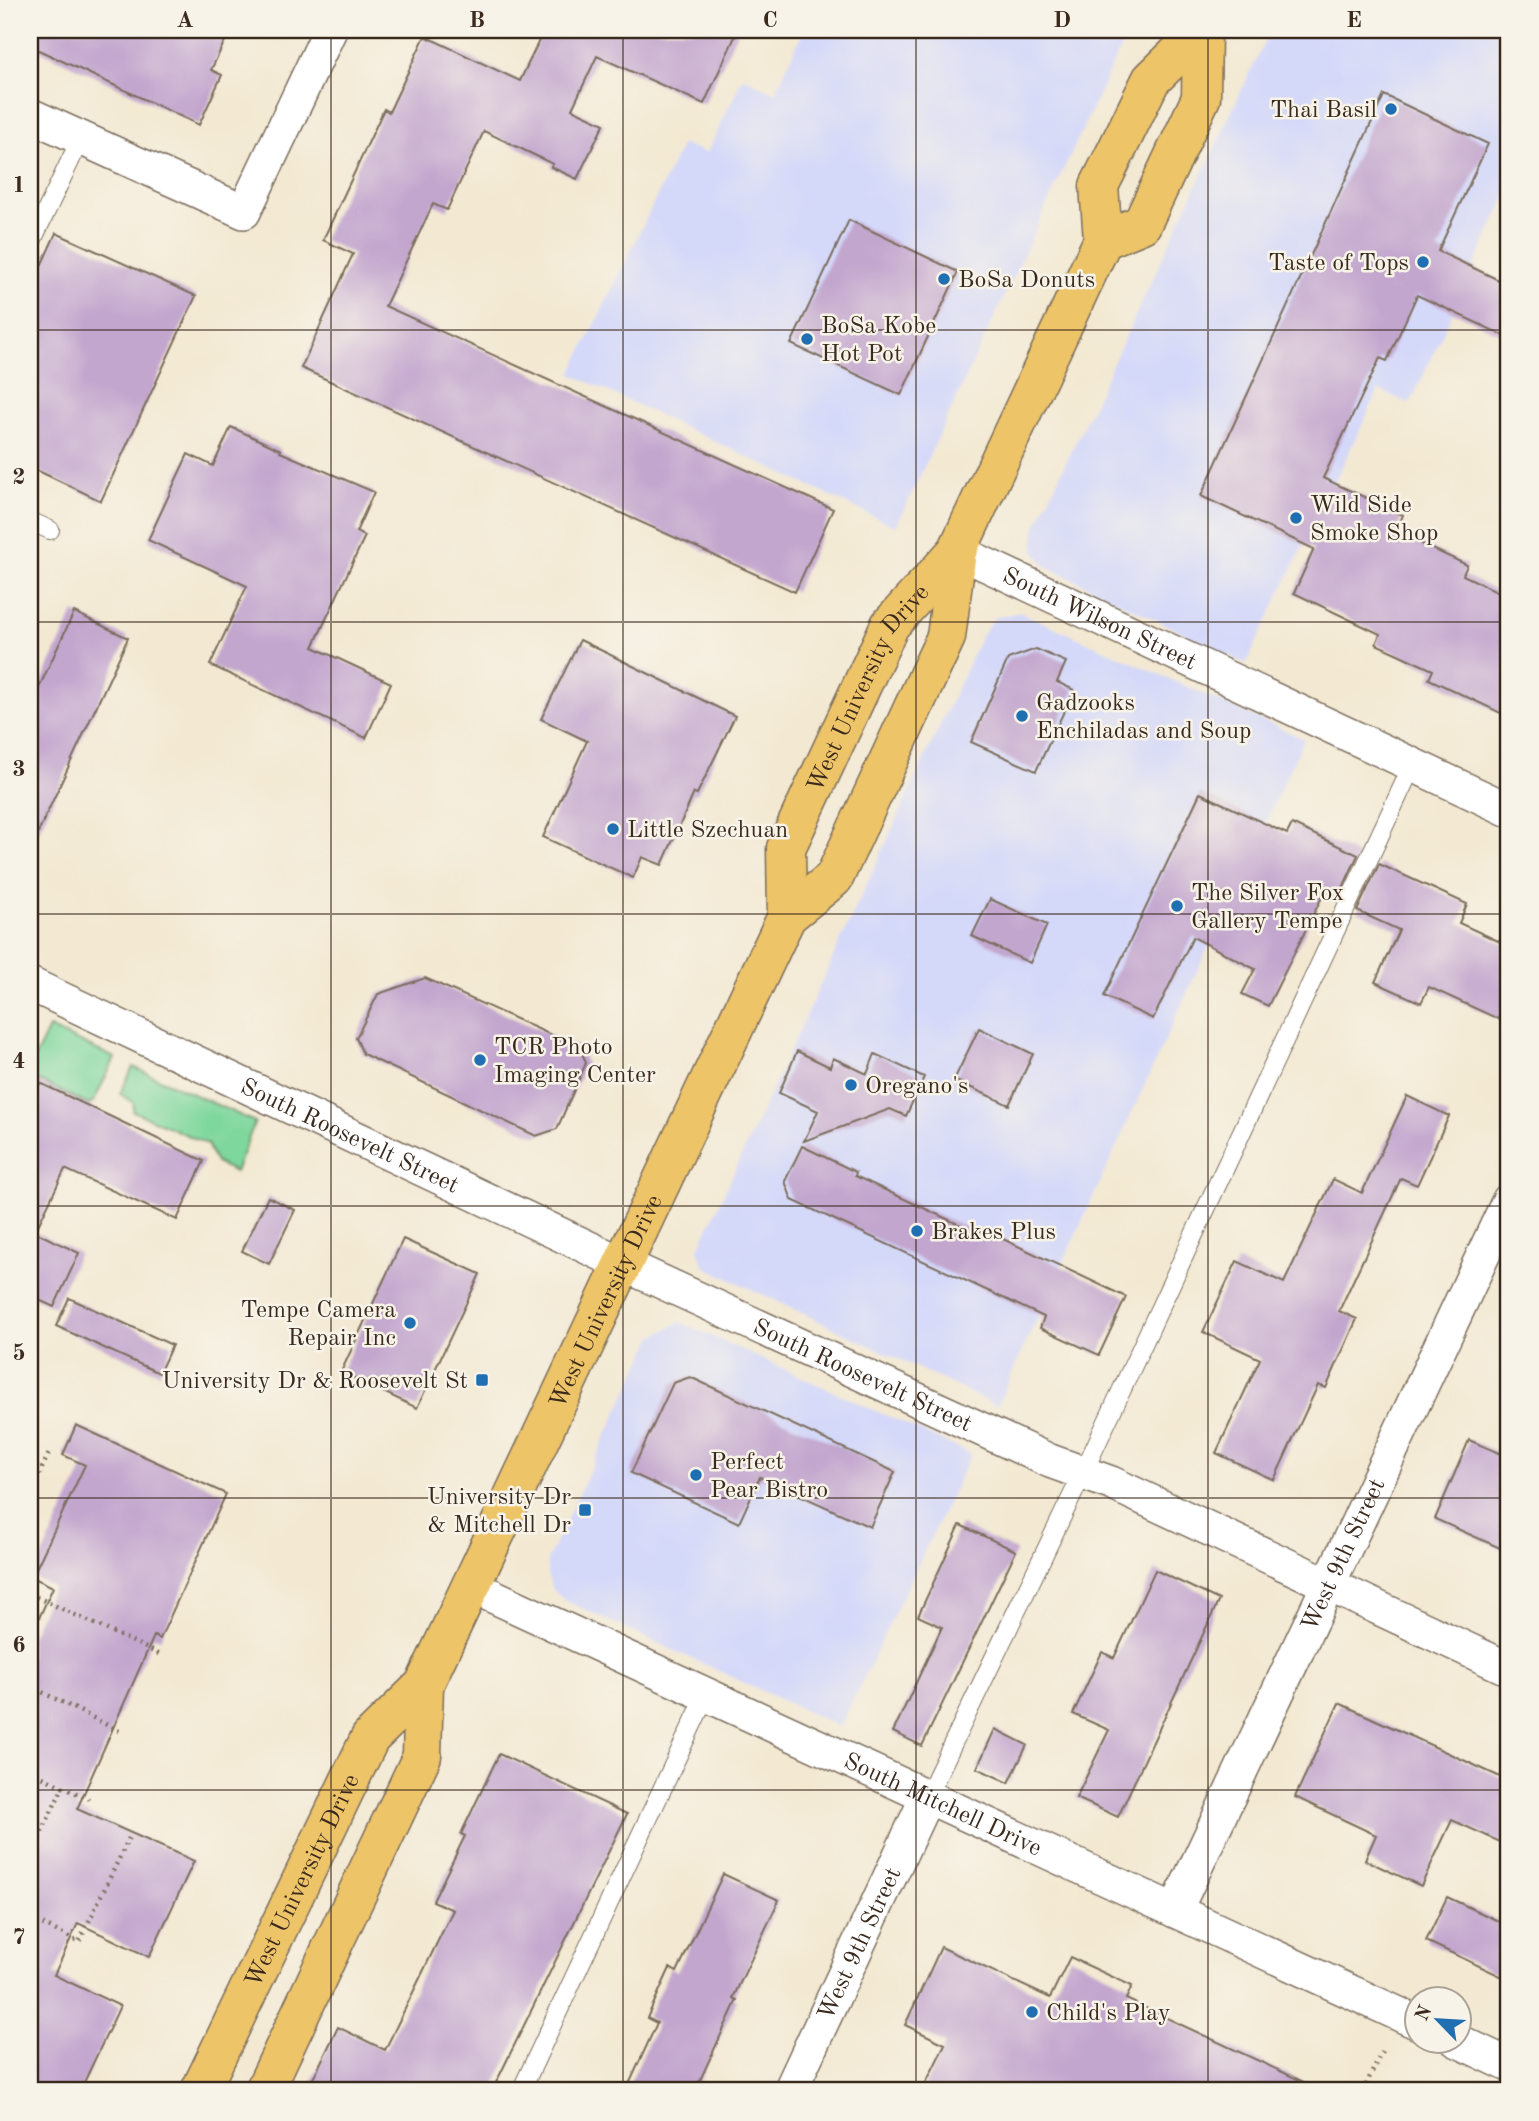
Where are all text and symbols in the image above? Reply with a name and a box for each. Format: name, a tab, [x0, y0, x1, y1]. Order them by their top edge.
text: A	[176, 9, 194, 32]
text: B	[469, 9, 485, 32]
text: C	[762, 9, 778, 32]
text: D	[1053, 9, 1071, 32]
text: E	[1346, 9, 1362, 32]
place label: Thai Basil	[1270, 99, 1377, 123]
marker: Thai Basil	[1383, 101, 1399, 117]
text: 1	[12, 174, 26, 197]
place label: Taste of Tops	[1268, 252, 1409, 276]
marker: Taste of Tops	[1415, 254, 1431, 270]
place label: BoSa Donuts	[958, 269, 1095, 293]
marker: BoSa Donuts	[936, 271, 952, 287]
place label: BoSa Kobe Hot Pot	[821, 315, 936, 367]
marker: BoSa Kobe Hot Pot	[799, 331, 815, 347]
text: 2	[12, 466, 26, 489]
place label: Wild Side Smoke Shop	[1310, 494, 1438, 546]
marker: Wild Side Smoke Shop	[1288, 510, 1304, 526]
street label: South Wilson Street	[999, 564, 1200, 676]
street label: West University Drive	[804, 581, 934, 796]
place label: Gadzooks Enchiladas and Soup	[1036, 692, 1251, 744]
marker: Gadzooks Enchiladas and Soup	[1014, 708, 1030, 724]
text: 3	[12, 758, 26, 781]
place label: Little Szechuan	[627, 819, 788, 843]
marker: Little Szechuan	[605, 821, 621, 837]
place label: The Silver Fox Gallery Tempe	[1191, 882, 1344, 934]
marker: The Silver Fox Gallery Tempe	[1169, 898, 1185, 914]
place label: TCR Photo Imaging Center	[494, 1036, 656, 1088]
text: 4	[12, 1050, 26, 1073]
marker: TCR Photo Imaging Center	[472, 1052, 488, 1068]
street label: South Roosevelt Street	[236, 1075, 462, 1199]
place label: Oregano's	[865, 1075, 969, 1099]
marker: Oregano's	[843, 1077, 859, 1093]
street label: West University Drive	[546, 1191, 668, 1412]
place label: Brakes Plus	[931, 1221, 1056, 1245]
marker: Brakes Plus	[909, 1223, 925, 1239]
place label: Tempe Camera Repair Inc	[240, 1299, 396, 1351]
marker: Tempe Camera Repair Inc	[402, 1315, 418, 1331]
street label: South Roosevelt Street	[749, 1316, 975, 1437]
text: 5	[12, 1342, 26, 1365]
place label: University Dr & Roosevelt St	[162, 1370, 468, 1394]
marker: University Dr & Roosevelt St	[474, 1372, 490, 1388]
place label: Perfect Pear Bistro	[710, 1451, 828, 1503]
marker: Perfect Pear Bistro	[688, 1467, 704, 1483]
street label: West 9th Street	[1298, 1475, 1390, 1635]
place label: University Dr & Mitchell Dr	[427, 1486, 571, 1538]
marker: University Dr & Mitchell Dr	[577, 1502, 593, 1518]
text: 6	[12, 1634, 26, 1657]
street label: South Mitchell Drive	[840, 1750, 1045, 1862]
street label: West University Drive	[242, 1771, 365, 1991]
street label: West 9th Street	[815, 1864, 907, 2024]
text: 7	[12, 1926, 26, 1949]
north arrow	[1402, 1984, 1472, 2054]
place label: Child's Play	[1046, 2002, 1171, 2026]
text: N	[1413, 2003, 1437, 2024]
marker: Child's Play	[1024, 2004, 1040, 2020]

